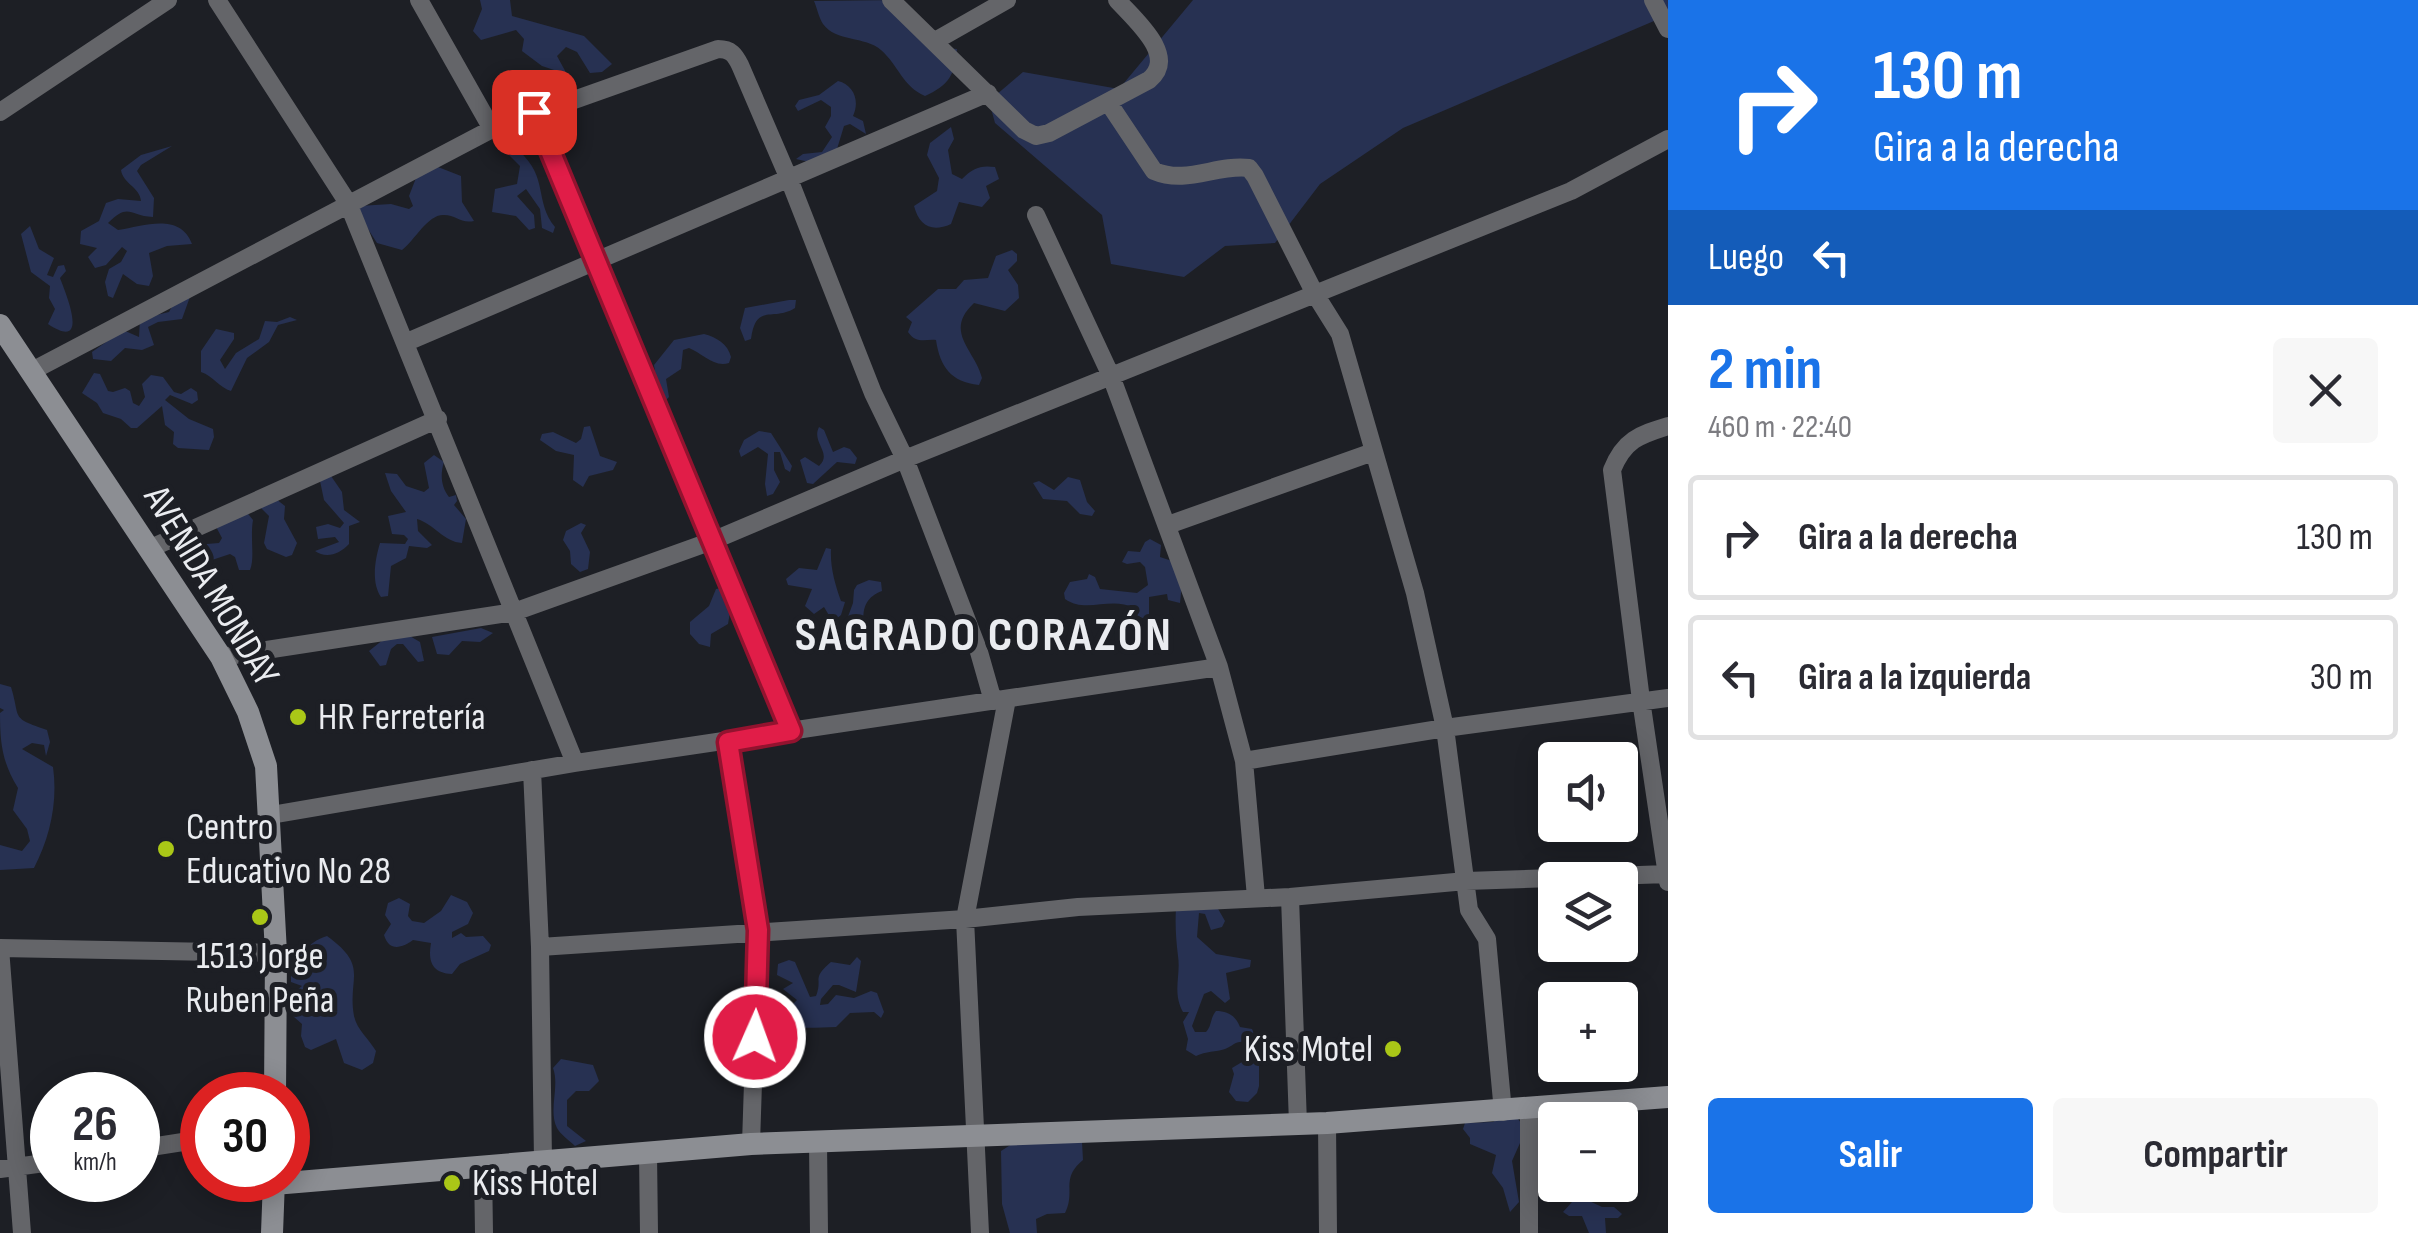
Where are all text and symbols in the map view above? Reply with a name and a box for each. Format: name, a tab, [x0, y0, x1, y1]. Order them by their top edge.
text: 130 m	[1873, 35, 2022, 119]
icon: right	[1708, 40, 1838, 170]
pin	[492, 70, 577, 155]
icon: arrive	[507, 85, 562, 140]
text: Gira a la derecha	[1873, 120, 2120, 175]
icon: left	[1804, 230, 1859, 285]
text: Luego	[1708, 235, 1784, 280]
text: 2 min	[1708, 334, 1822, 406]
button: close	[2273, 338, 2378, 443]
text: 460 m · 22:40	[1708, 408, 1852, 447]
street label: AVENIDA MONDAY	[133, 477, 288, 694]
icon: right	[1713, 510, 1768, 565]
text: Gira a la derecha	[1798, 515, 2018, 560]
text: 130 m	[2296, 515, 2373, 560]
district label: SAGRADO CORAZÓN	[795, 607, 1173, 664]
icon: left	[1713, 650, 1768, 705]
text: Gira a la izquierda	[1798, 655, 2031, 700]
text: 30 m	[2310, 655, 2373, 700]
place label: HR Ferretería	[318, 695, 486, 740]
marker: HR Ferretería	[287, 706, 309, 728]
map controls	[1538, 742, 1638, 1202]
button: sound	[1538, 742, 1638, 842]
place label: Centro Educativo No 28	[186, 805, 391, 894]
marker: Centro Educativo No 28	[155, 838, 177, 860]
button: layers	[1538, 862, 1638, 962]
marker: 1513 Jorge Ruben Peña	[249, 906, 271, 928]
place label: 1513 Jorge Ruben Peña	[186, 934, 335, 1023]
button: +	[1538, 982, 1638, 1082]
position arrow	[703, 985, 807, 1089]
place label: Kiss Motel	[1244, 1027, 1373, 1072]
marker: Kiss Motel	[1382, 1038, 1404, 1060]
speed limit sign: 30	[180, 1072, 310, 1202]
text: 26	[72, 1095, 118, 1155]
button: Salir	[1708, 1098, 2033, 1213]
button: Compartir	[2053, 1098, 2378, 1213]
button: −	[1538, 1102, 1638, 1202]
text: km/h	[73, 1147, 117, 1178]
place label: Kiss Hotel	[472, 1161, 598, 1206]
marker: Kiss Hotel	[441, 1172, 463, 1194]

